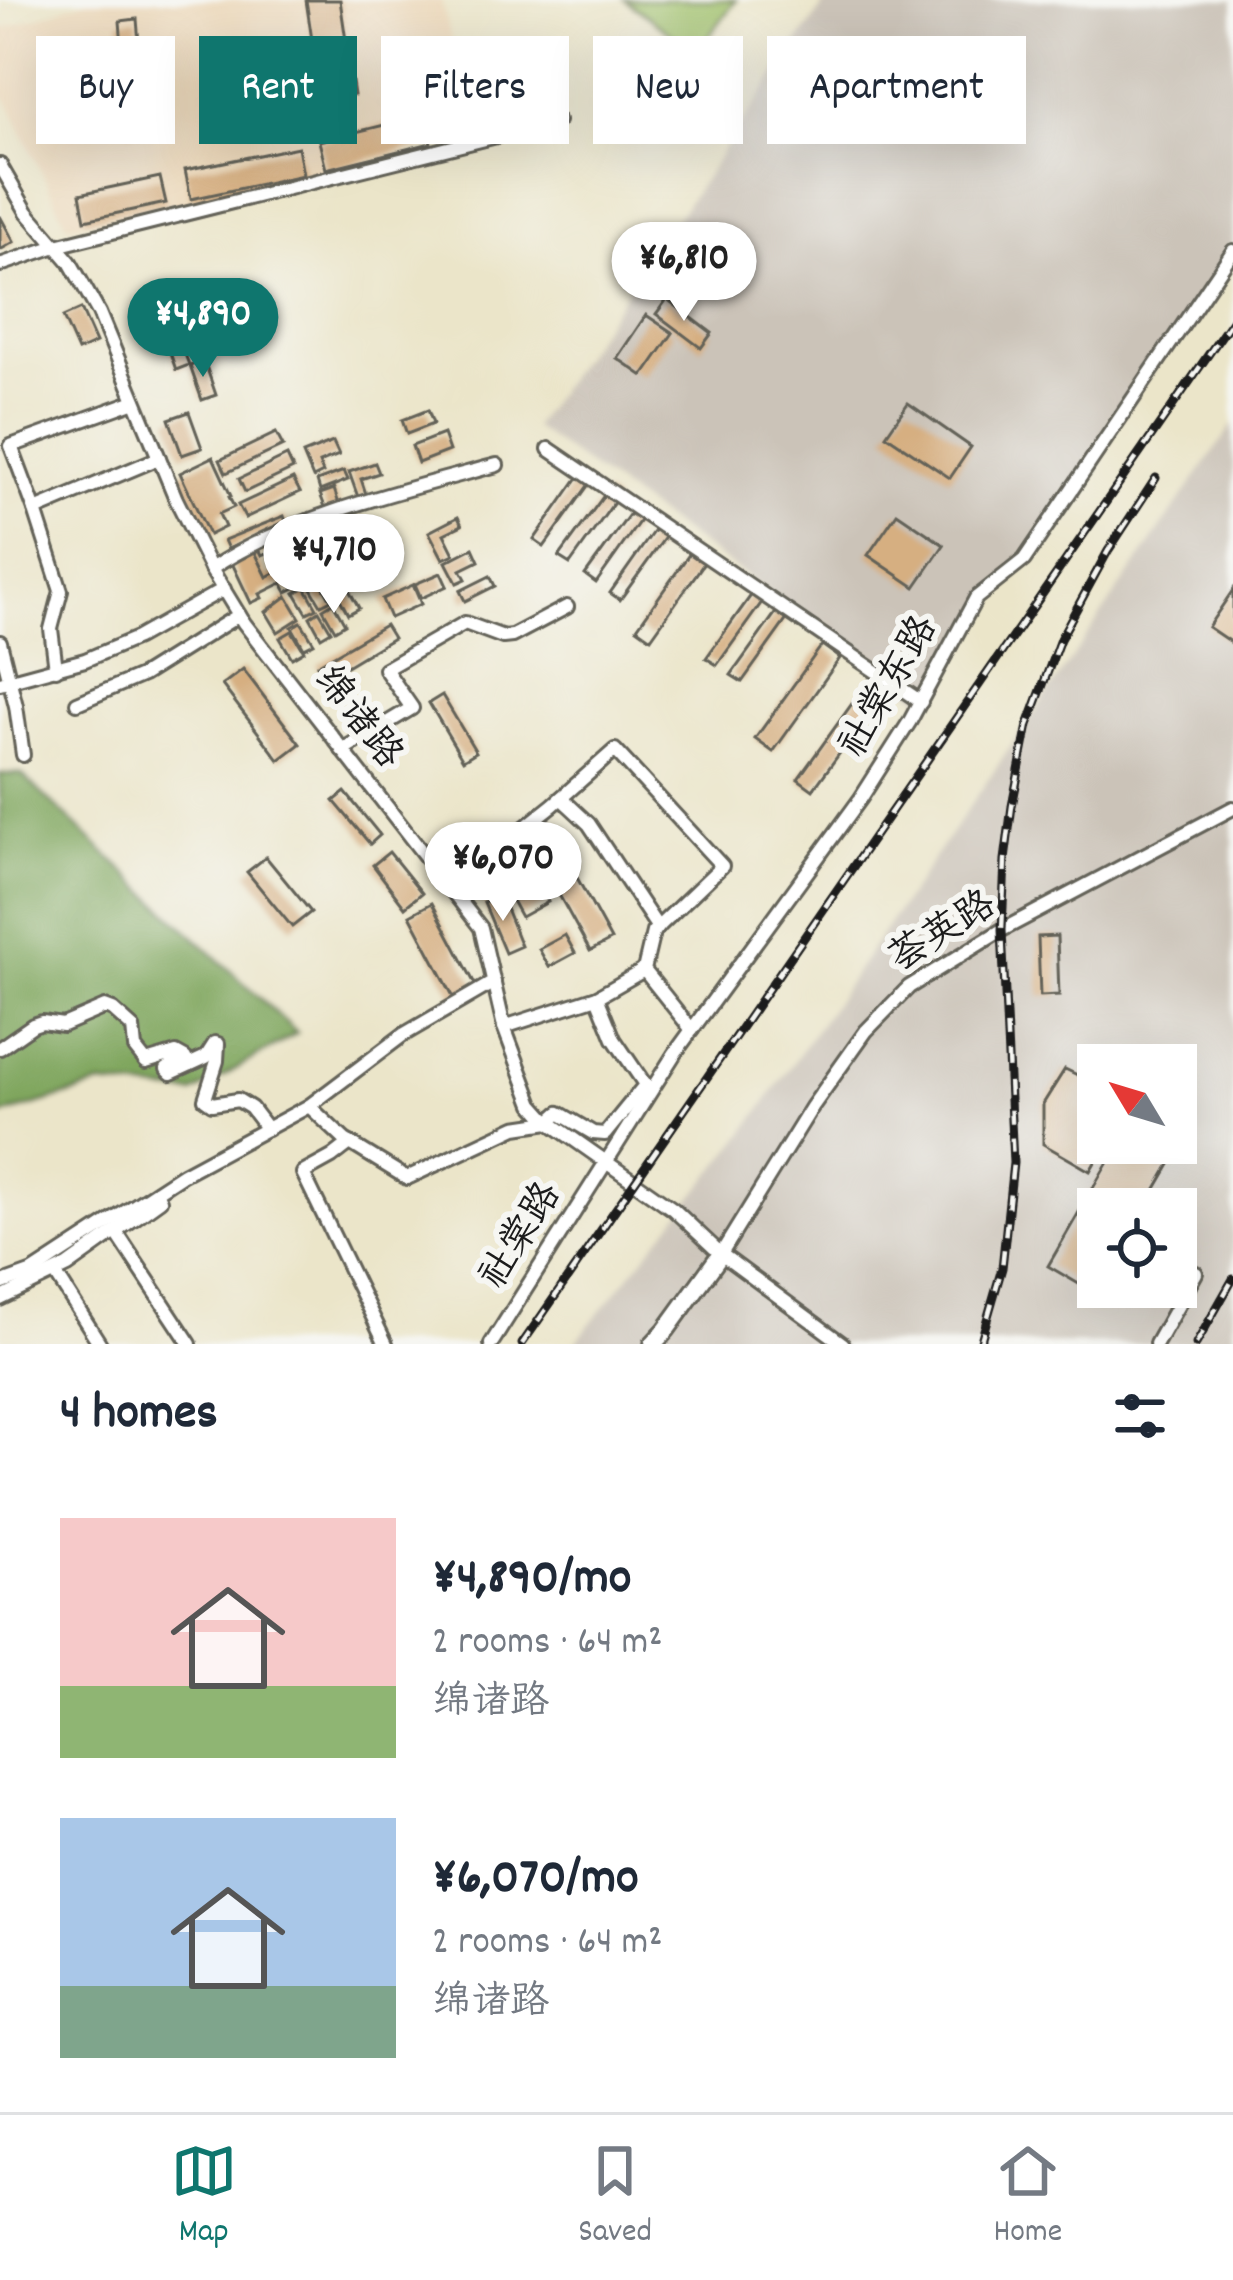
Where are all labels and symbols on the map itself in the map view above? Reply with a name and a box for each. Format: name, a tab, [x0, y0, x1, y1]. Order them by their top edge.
pin: ¥6,810	[586, 222, 782, 324]
pin: ¥4,890	[105, 278, 301, 380]
pin: ¥4,710	[236, 514, 432, 616]
street label: 社棠东路	[828, 607, 954, 769]
street label: 绵诸路	[298, 656, 414, 782]
pin: ¥6,070	[405, 822, 601, 924]
street label: 荟英路	[880, 880, 1008, 988]
north arrow	[1077, 1044, 1197, 1164]
street label: 社棠路	[469, 1173, 577, 1301]

